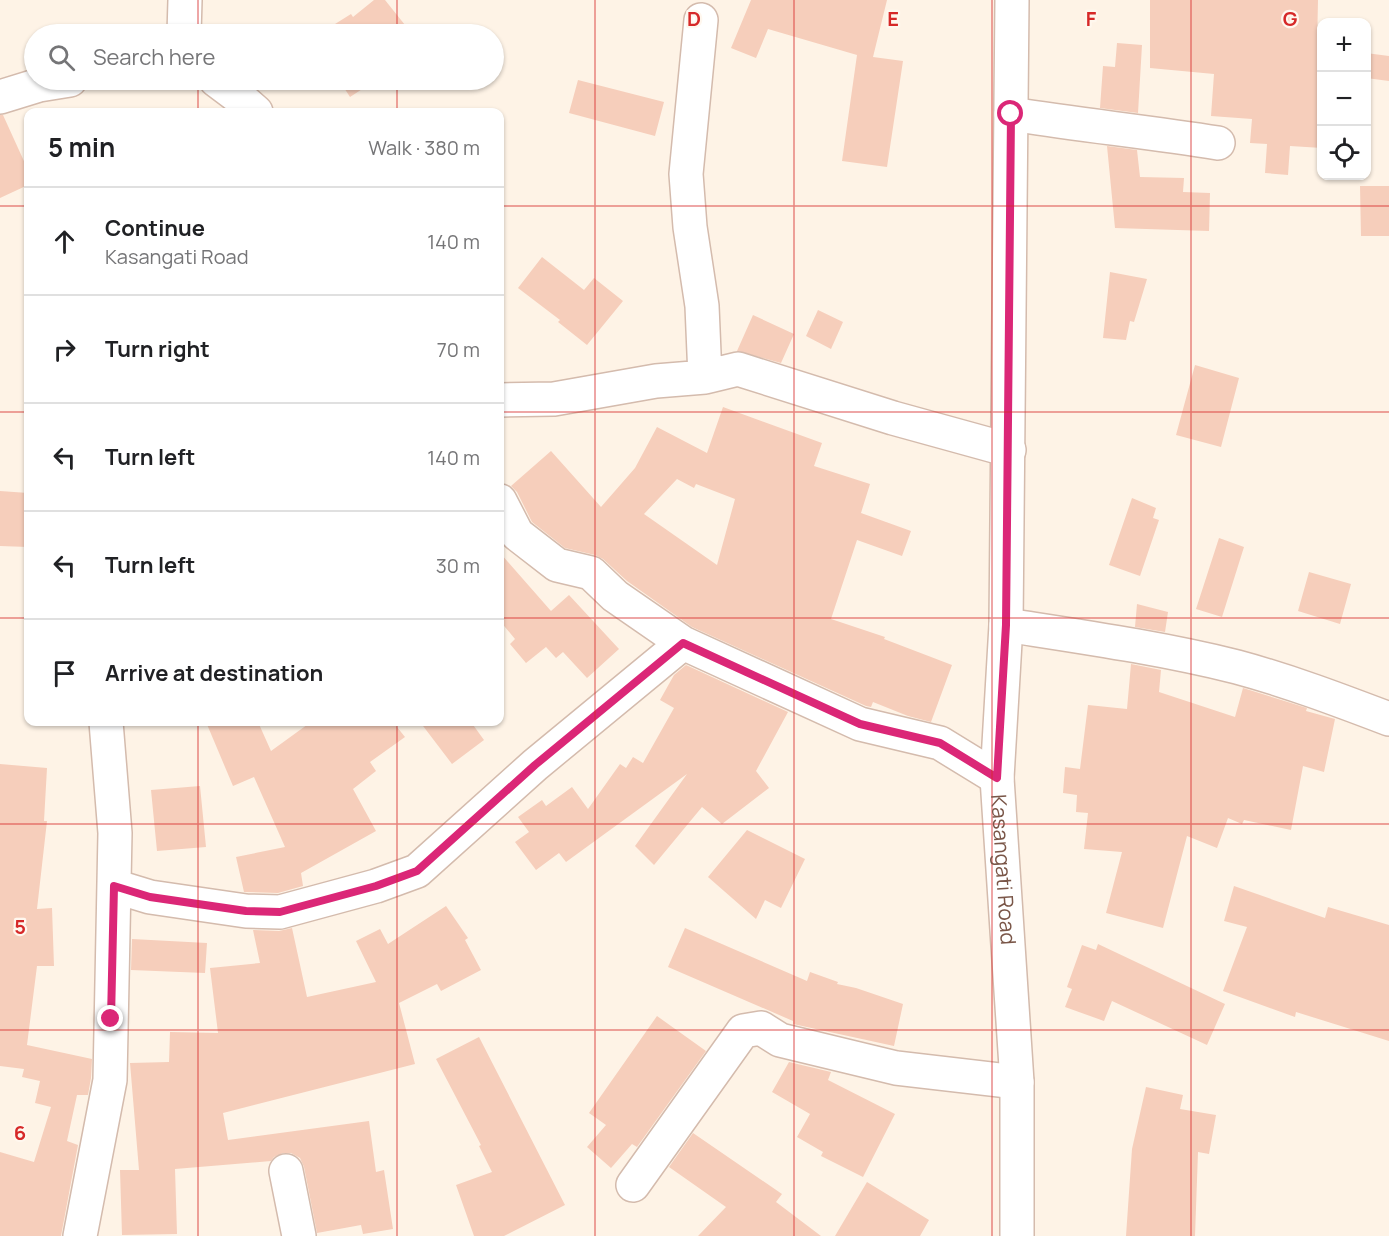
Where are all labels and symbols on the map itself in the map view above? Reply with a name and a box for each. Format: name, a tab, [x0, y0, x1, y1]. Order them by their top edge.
text: D	[687, 5, 701, 32]
text: E	[887, 5, 899, 32]
text: F	[1086, 5, 1097, 32]
text: G	[1283, 5, 1298, 32]
route start	[997, 100, 1023, 126]
street label: Kasangati Road	[985, 793, 1023, 946]
text: 5	[14, 913, 26, 940]
route end	[97, 1005, 123, 1031]
text: 6	[14, 1119, 26, 1146]

